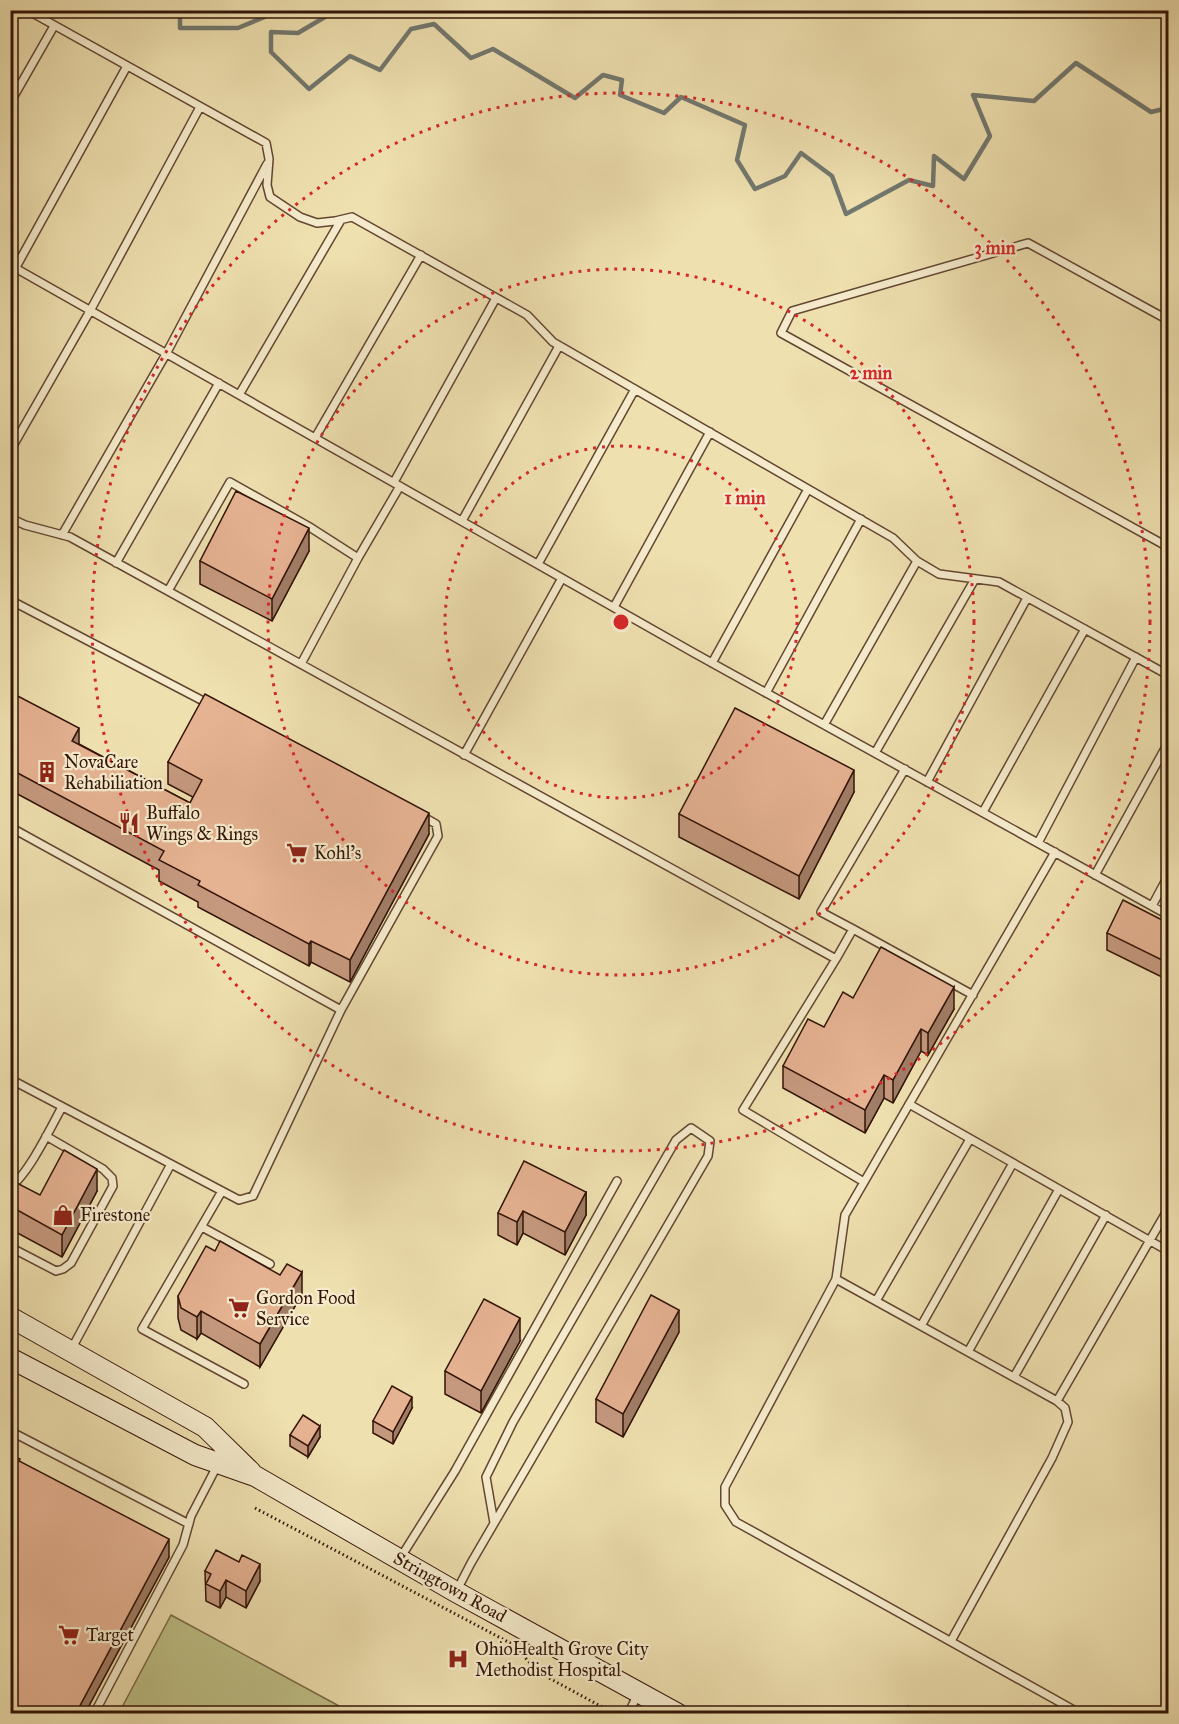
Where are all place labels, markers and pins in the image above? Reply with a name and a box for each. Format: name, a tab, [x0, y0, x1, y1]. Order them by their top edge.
centre of rings	[611, 612, 631, 632]
place label: NovaCare Rehabiliation	[64, 751, 163, 794]
building icon: NovaCare Rehabiliation	[35, 760, 59, 784]
place label: Buffalo Wings & Rings	[146, 802, 258, 846]
restaurant icon: Buffalo Wings & Rings	[117, 811, 141, 835]
supermarket icon: Kohl's	[285, 841, 309, 865]
place label: Kohl's	[314, 842, 361, 864]
shop icon: Firestone	[51, 1203, 75, 1227]
place label: Firestone	[80, 1204, 150, 1226]
place label: Gordon Food Service	[256, 1287, 356, 1330]
supermarket icon: Gordon Food Service	[227, 1296, 251, 1320]
supermarket icon: Target	[57, 1623, 81, 1647]
place label: Target	[86, 1624, 134, 1647]
place label: OhioHealth Grove City Methodist Hospital	[475, 1638, 649, 1681]
hospital icon: OhioHealth Grove City Methodist Hospital	[446, 1647, 470, 1671]

